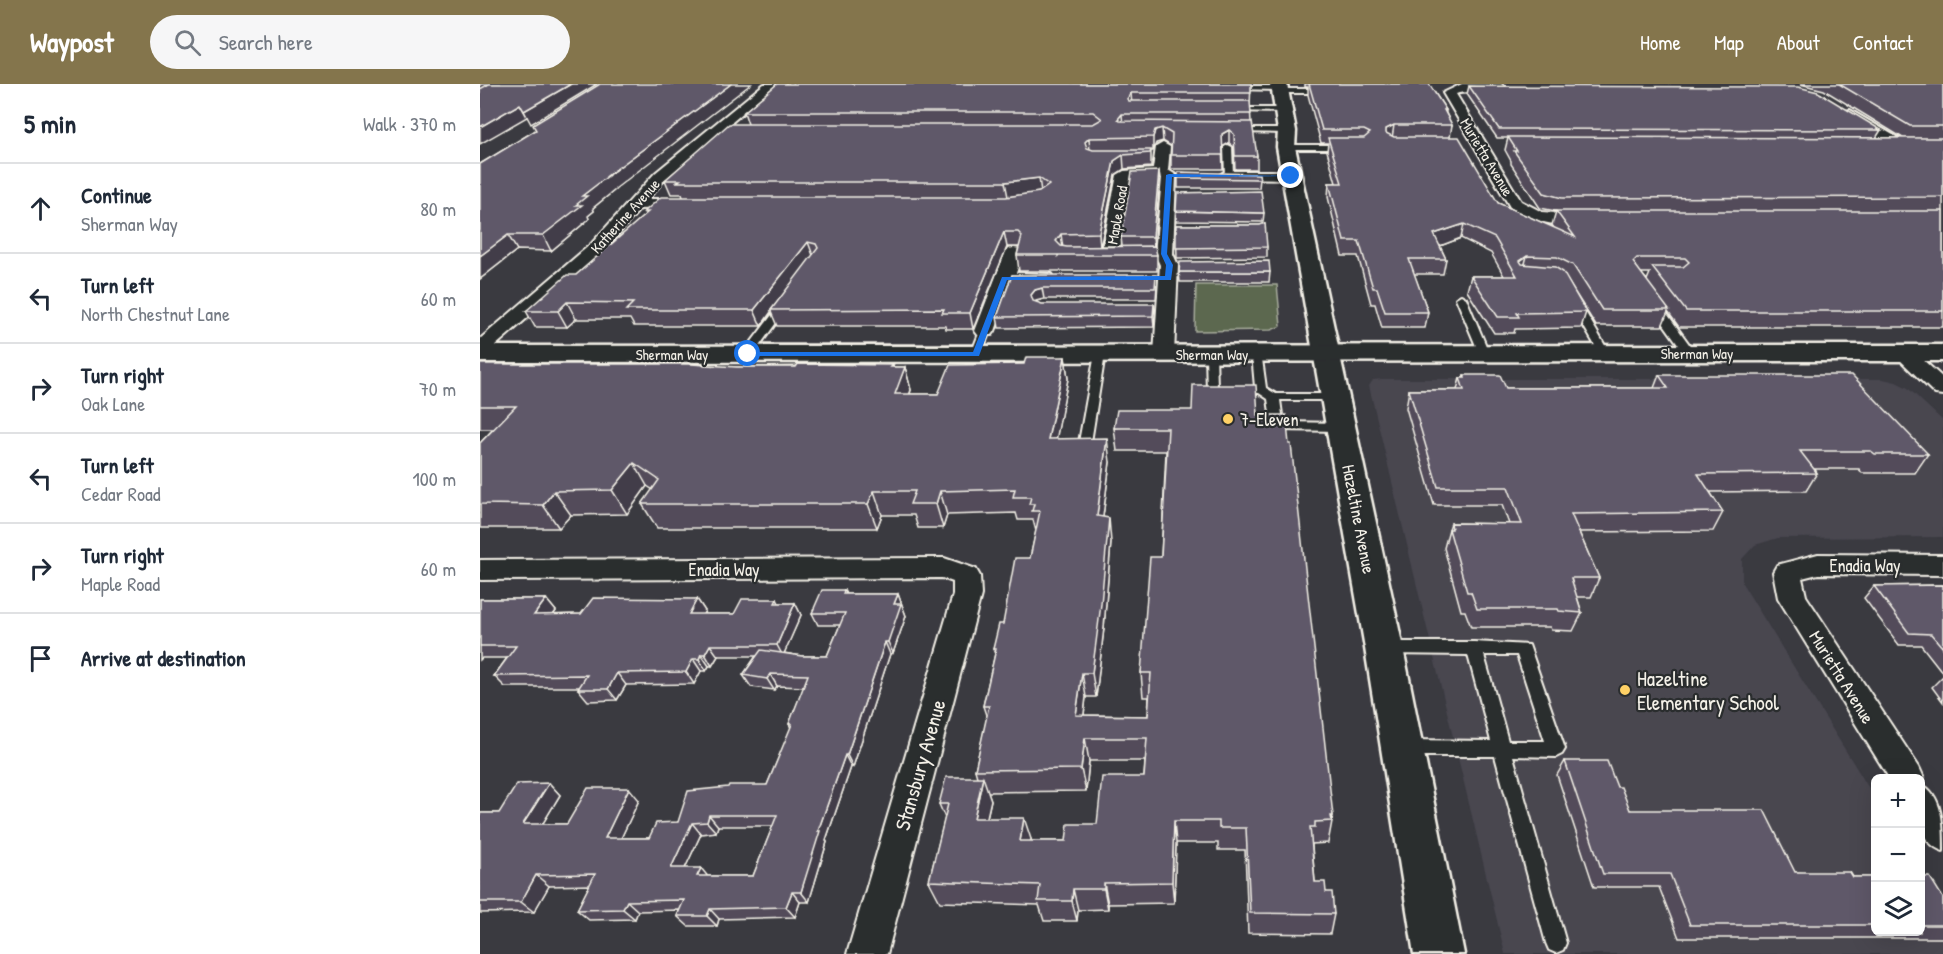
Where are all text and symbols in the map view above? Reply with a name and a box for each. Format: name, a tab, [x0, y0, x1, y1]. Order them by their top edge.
search box	[150, 15, 570, 69]
text: Waypost	[30, 23, 114, 61]
icon: search	[171, 26, 204, 59]
text: Search here	[219, 27, 313, 57]
text: Home	[1640, 28, 1681, 57]
text: Map	[1714, 28, 1744, 57]
text: About	[1777, 28, 1820, 57]
text: Contact	[1853, 28, 1913, 57]
text: 5 min	[24, 106, 76, 141]
text: Walk · 370 m	[363, 110, 456, 137]
street label: Murietta Avenue	[1455, 114, 1519, 200]
route end	[1277, 162, 1303, 188]
street label: Katherine Avenue	[586, 174, 664, 258]
text: Continue	[81, 180, 152, 210]
street label: Maple Road	[1102, 184, 1133, 246]
icon: ahead	[24, 192, 57, 225]
text: 80 m	[420, 195, 456, 222]
text: Sherman Way	[81, 210, 178, 237]
text: Turn left	[81, 270, 154, 300]
icon: left	[24, 282, 57, 315]
text: 60 m	[421, 285, 456, 312]
text: North Chestnut Lane	[81, 300, 230, 327]
route start	[734, 340, 760, 366]
street label: Sherman Way	[1661, 343, 1733, 364]
street label: Sherman Way	[636, 344, 708, 365]
street label: Sherman Way	[1176, 344, 1248, 365]
text: Turn right	[81, 360, 164, 390]
icon: right	[24, 372, 57, 405]
text: 70 m	[419, 375, 456, 402]
text: Oak Lane	[81, 390, 145, 417]
place label: 7-Eleven	[1240, 407, 1299, 432]
marker: 7-Eleven	[1221, 412, 1235, 426]
text: Turn left	[81, 450, 154, 480]
icon: left	[24, 462, 57, 495]
street label: Hazeltine Avenue	[1336, 462, 1382, 576]
text: 100 m	[413, 465, 456, 492]
text: Cedar Road	[81, 480, 161, 507]
text: Turn right	[81, 540, 164, 570]
icon: right	[24, 552, 57, 585]
street label: Enadia Way	[1829, 553, 1901, 578]
text: 60 m	[421, 555, 456, 582]
street label: Enadia Way	[688, 557, 760, 582]
text: Maple Road	[81, 570, 160, 597]
street label: Murietta Avenue	[1804, 626, 1880, 728]
icon: arrive	[24, 642, 57, 675]
text: Arrive at destination	[81, 643, 246, 673]
place label: Hazeltine Elementary School	[1637, 664, 1779, 717]
marker: Hazeltine Elementary School	[1618, 683, 1632, 697]
street label: Stansbury Avenue	[887, 696, 953, 834]
map controls	[1871, 774, 1925, 936]
button: +	[1871, 774, 1925, 828]
button: −	[1871, 828, 1925, 882]
button: layers	[1871, 882, 1925, 936]

